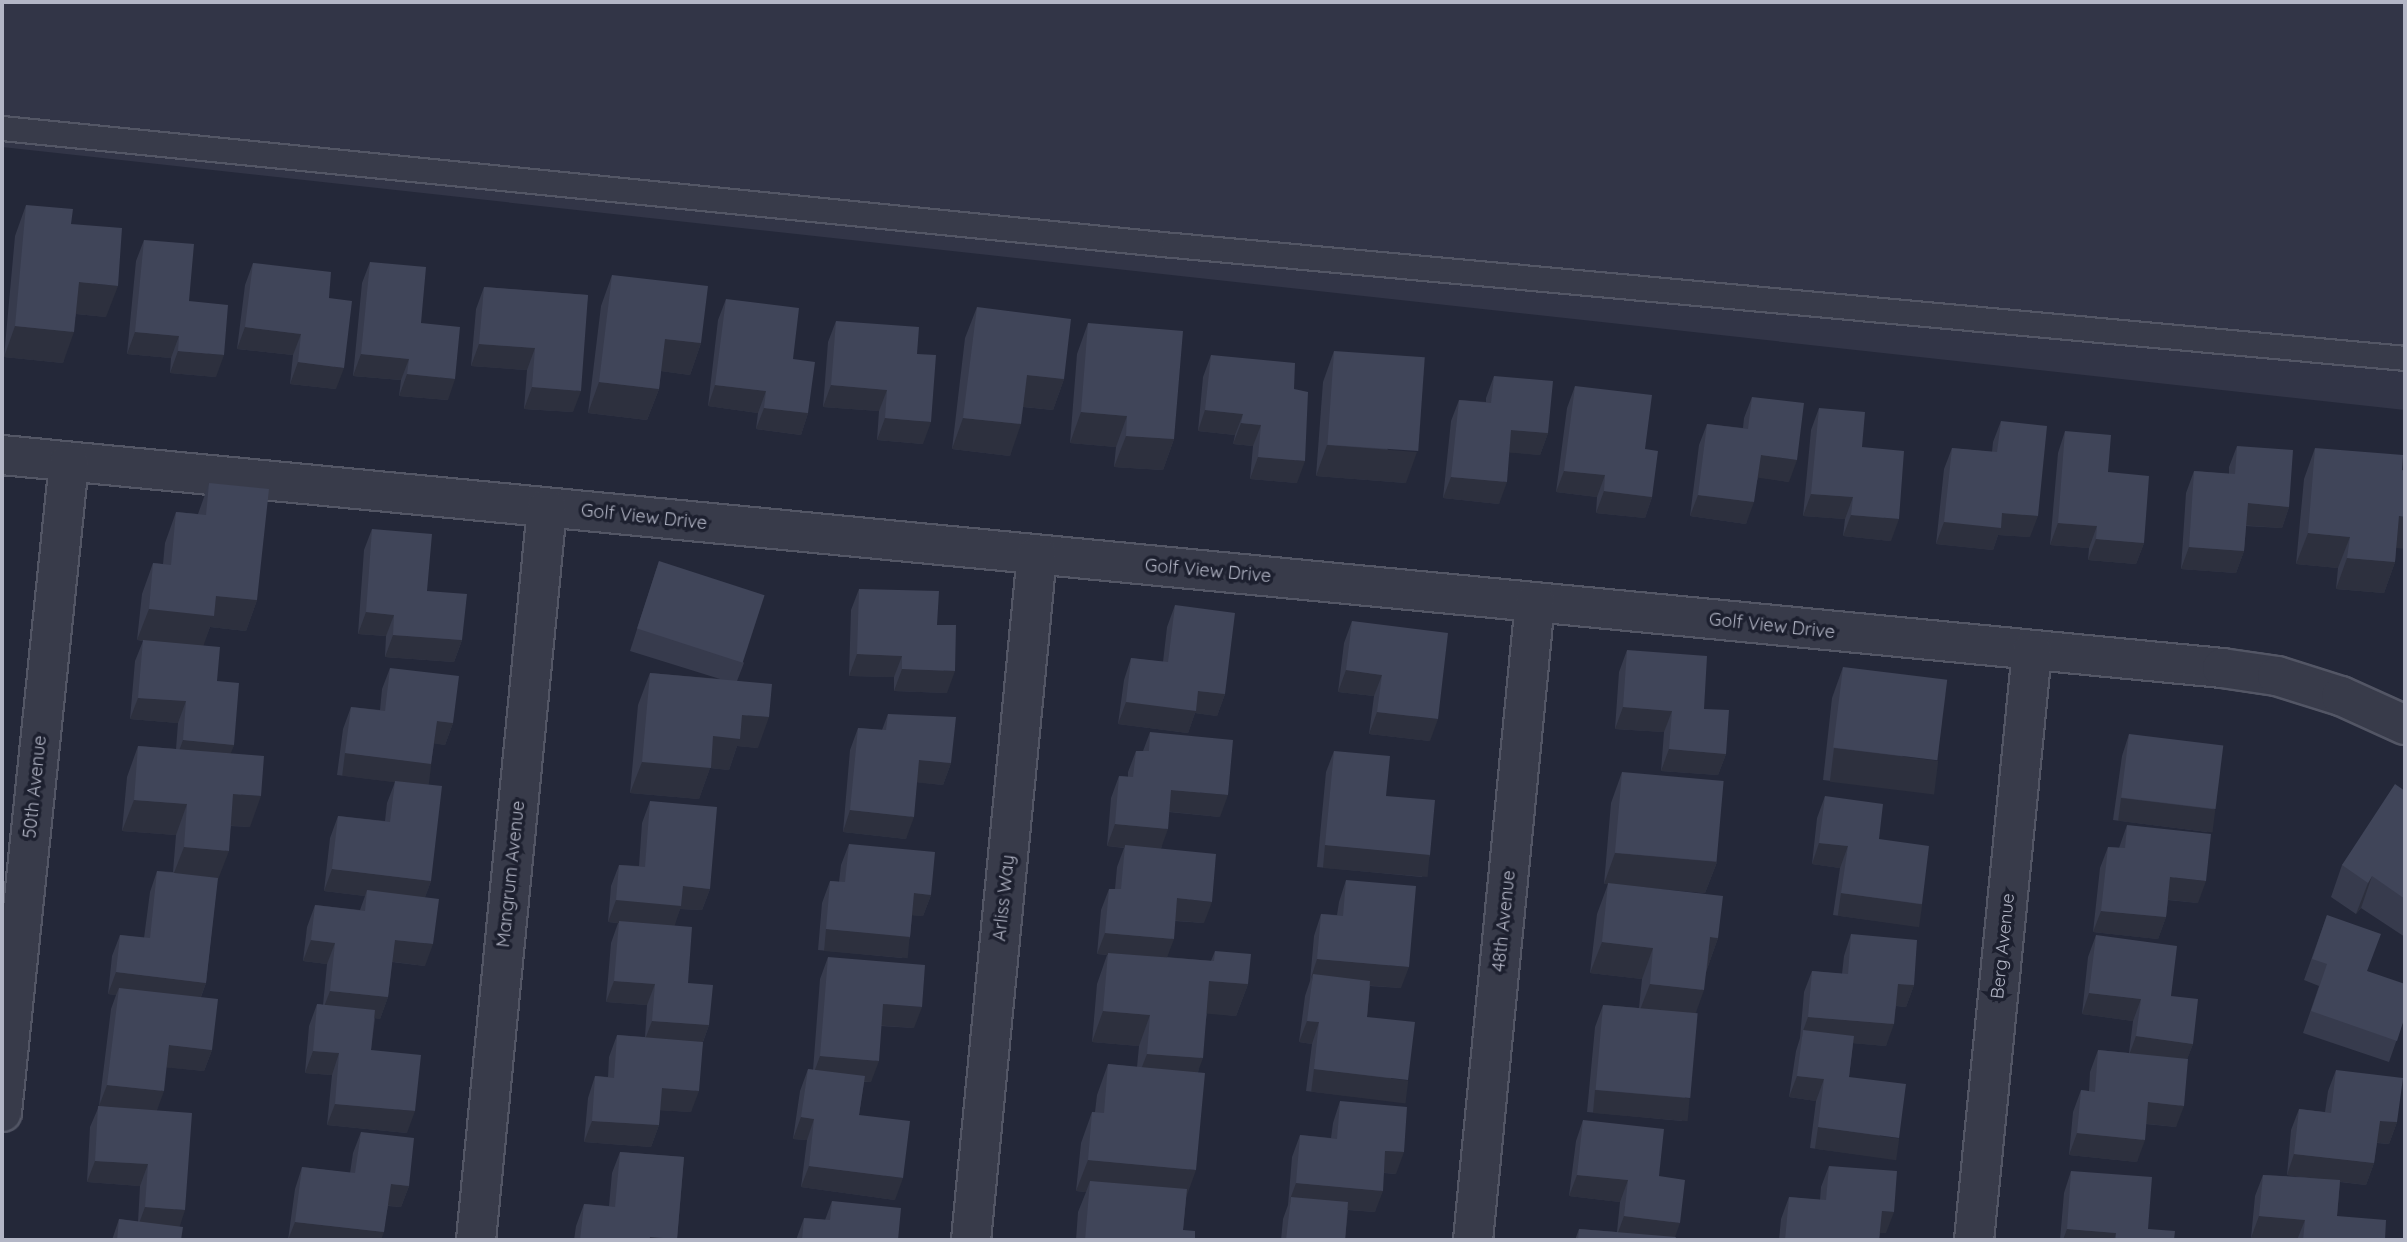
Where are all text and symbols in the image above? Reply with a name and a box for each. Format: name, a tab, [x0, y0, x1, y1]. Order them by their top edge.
street label: Golf View Drive	[580, 500, 708, 534]
street label: Golf View Drive	[1144, 555, 1272, 587]
street label: Golf View Drive	[1708, 609, 1836, 643]
street label: 50th Avenue	[19, 734, 51, 840]
street label: Mangrum Avenue	[493, 800, 529, 948]
street label: Arliss Way	[989, 854, 1019, 942]
street label: 48th Avenue	[1488, 869, 1520, 973]
street label: Berg Avenue	[1987, 892, 2019, 1000]

